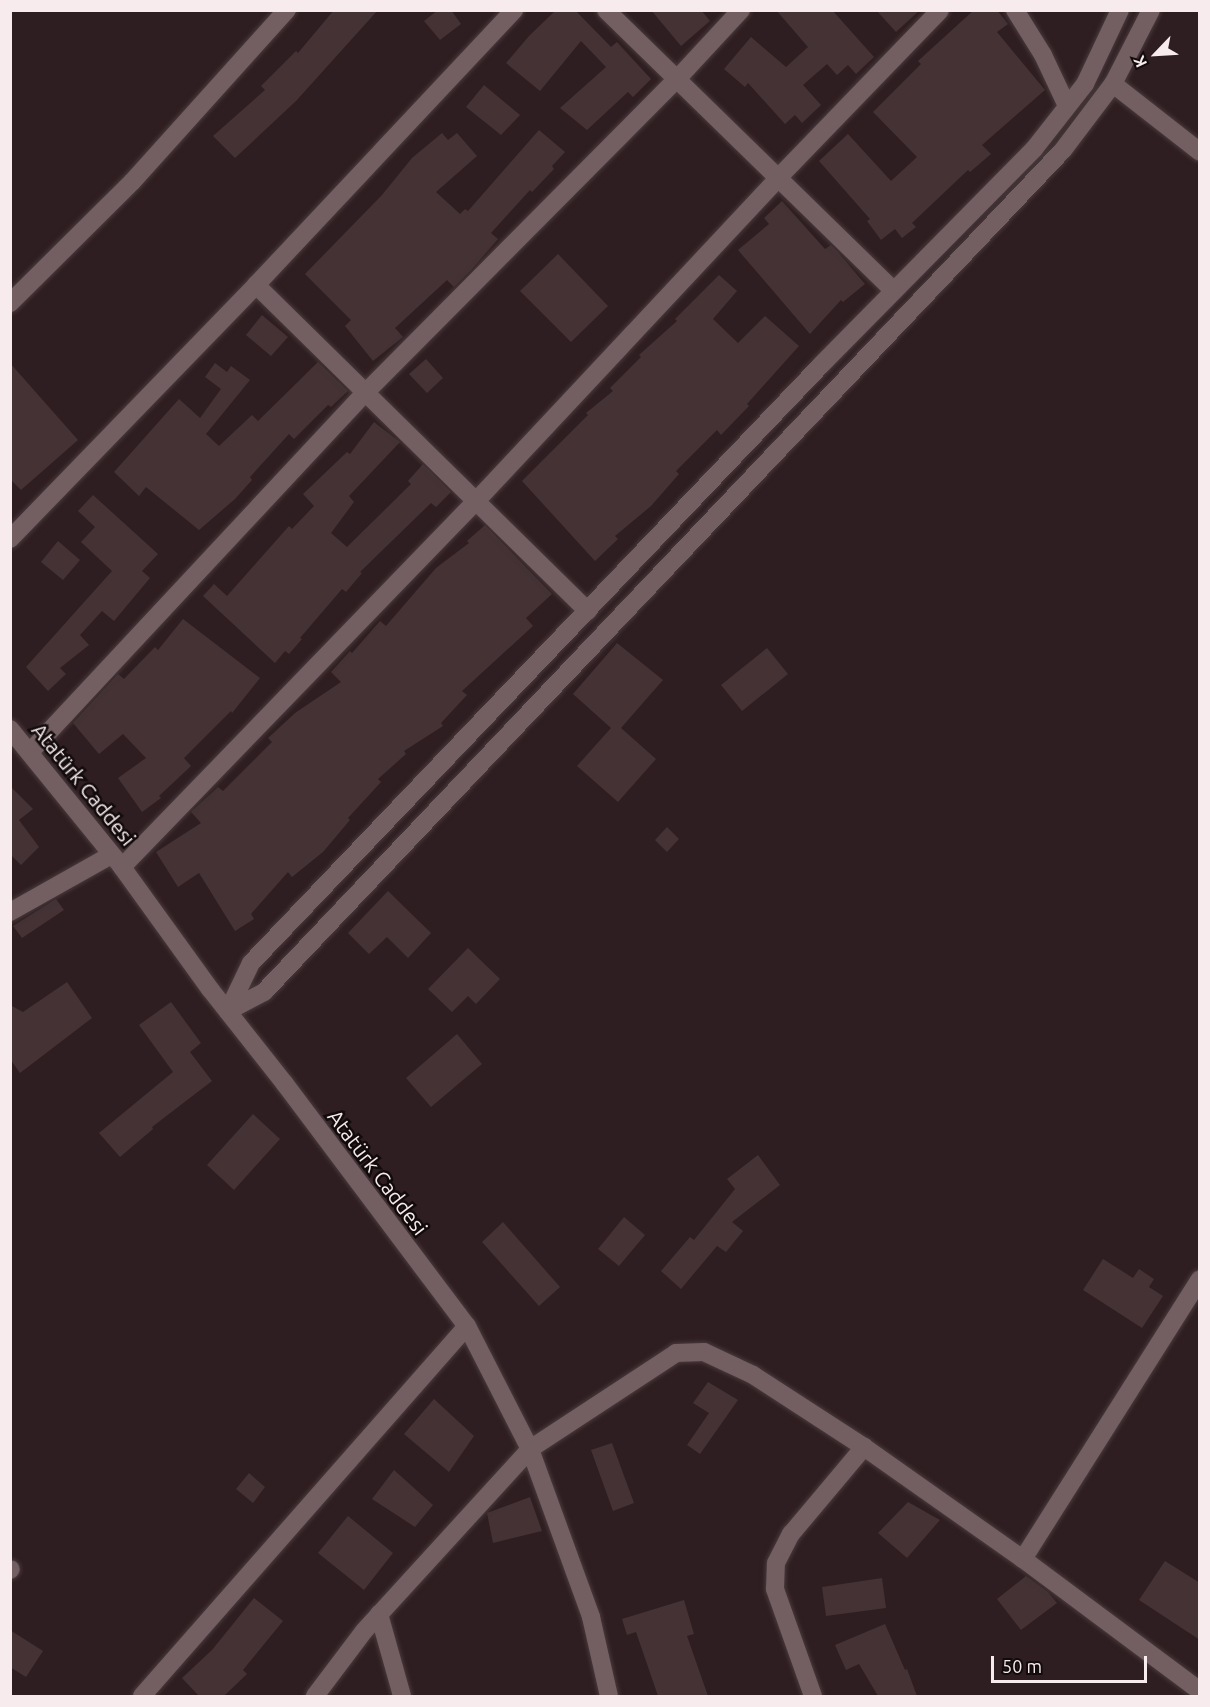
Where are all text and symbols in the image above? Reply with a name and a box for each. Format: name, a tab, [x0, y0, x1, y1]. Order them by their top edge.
north arrow	[1126, 24, 1186, 84]
text: K	[1129, 53, 1150, 70]
street label: Atatürk Caddesi	[27, 718, 141, 850]
street label: Atatürk Caddesi	[323, 1104, 433, 1240]
scale bar	[994, 1644, 1150, 1682]
text: 50 m	[1002, 1656, 1042, 1676]

